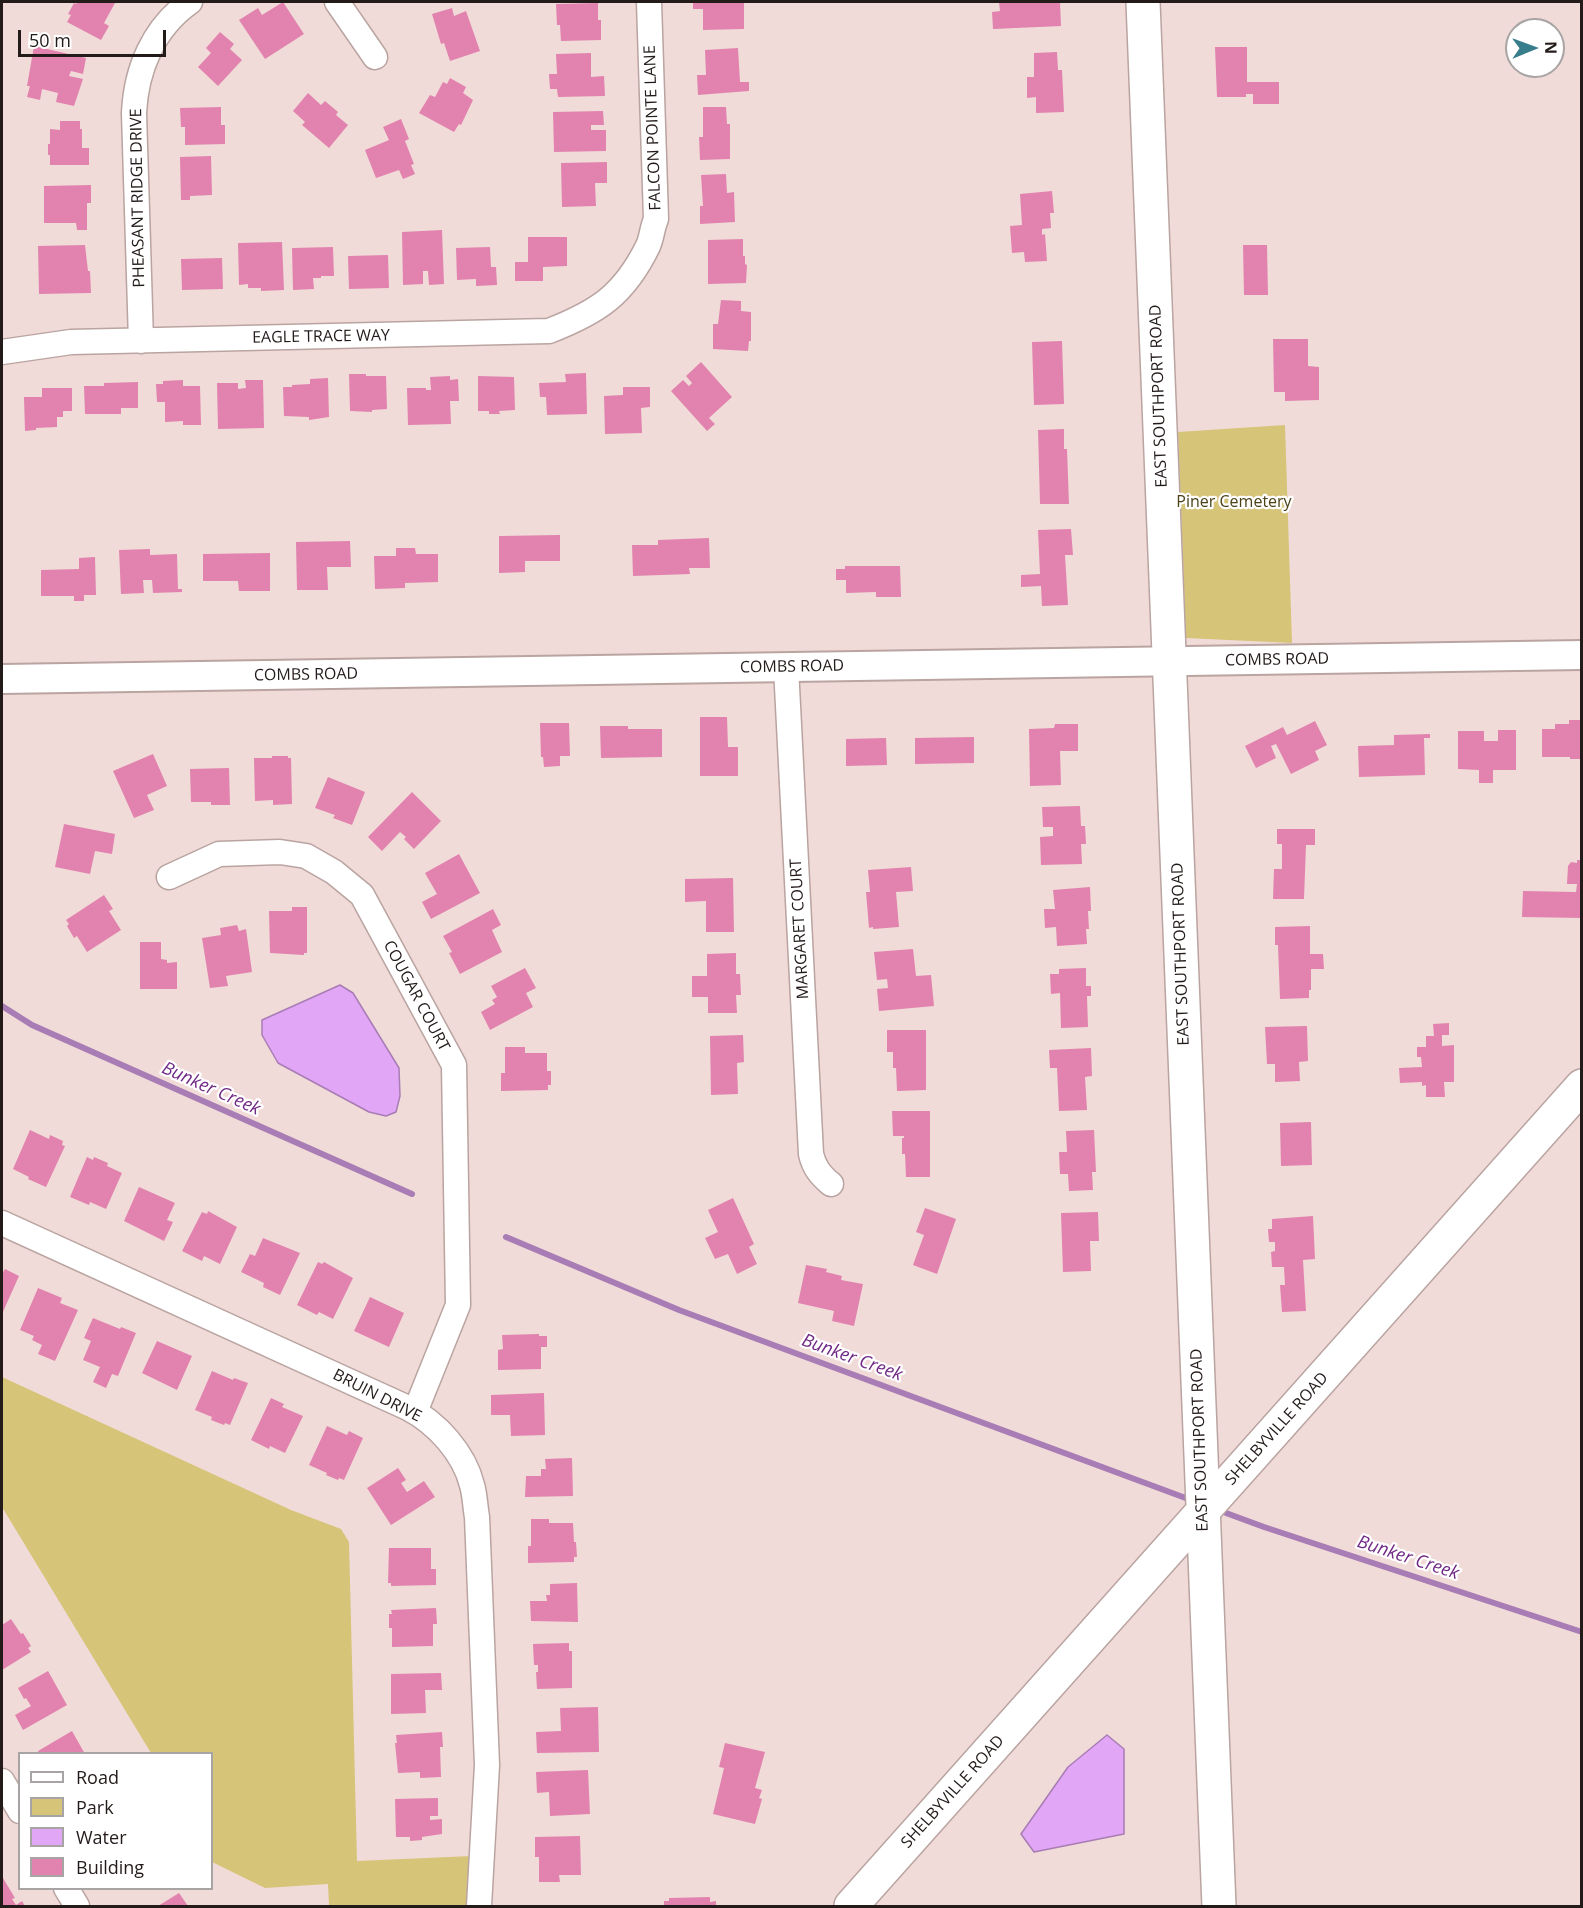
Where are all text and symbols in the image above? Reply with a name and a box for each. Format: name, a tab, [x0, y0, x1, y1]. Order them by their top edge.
scale bar	[21, 18, 170, 56]
north arrow	[1505, 18, 1565, 78]
text: 50 m	[29, 28, 71, 52]
text: N	[1540, 41, 1562, 54]
street label: FALCON POINTE LANE	[641, 45, 665, 211]
street label: PHEASANT RIDGE DRIVE	[127, 108, 149, 288]
street label: EAST SOUTHPORT ROAD	[1146, 304, 1172, 488]
street label: EAGLE TRACE WAY	[252, 326, 390, 348]
park label: Piner Cemetery	[1176, 492, 1292, 512]
street label: COMBS ROAD	[1225, 649, 1329, 671]
street label: COMBS ROAD	[740, 656, 844, 678]
street label: COMBS ROAD	[254, 664, 358, 686]
street label: MARGARET COURT	[787, 858, 813, 1000]
street label: EAST SOUTHPORT ROAD	[1168, 862, 1194, 1046]
street label: COUGAR COURT	[379, 937, 453, 1055]
water label: Bunker Creek	[158, 1058, 264, 1120]
water label: Bunker Creek	[799, 1330, 905, 1386]
street label: EAST SOUTHPORT ROAD	[1187, 1348, 1213, 1532]
street label: BRUIN DRIVE	[329, 1365, 425, 1427]
street label: SHELBYVILLE ROAD	[1221, 1369, 1333, 1489]
water label: Bunker Creek	[1354, 1531, 1462, 1585]
street label: SHELBYVILLE ROAD	[897, 1732, 1009, 1852]
legend	[18, 1752, 213, 1890]
text: Road	[76, 1765, 119, 1789]
text: Park	[76, 1795, 114, 1819]
text: Water	[76, 1825, 127, 1849]
text: Building	[76, 1855, 144, 1879]

